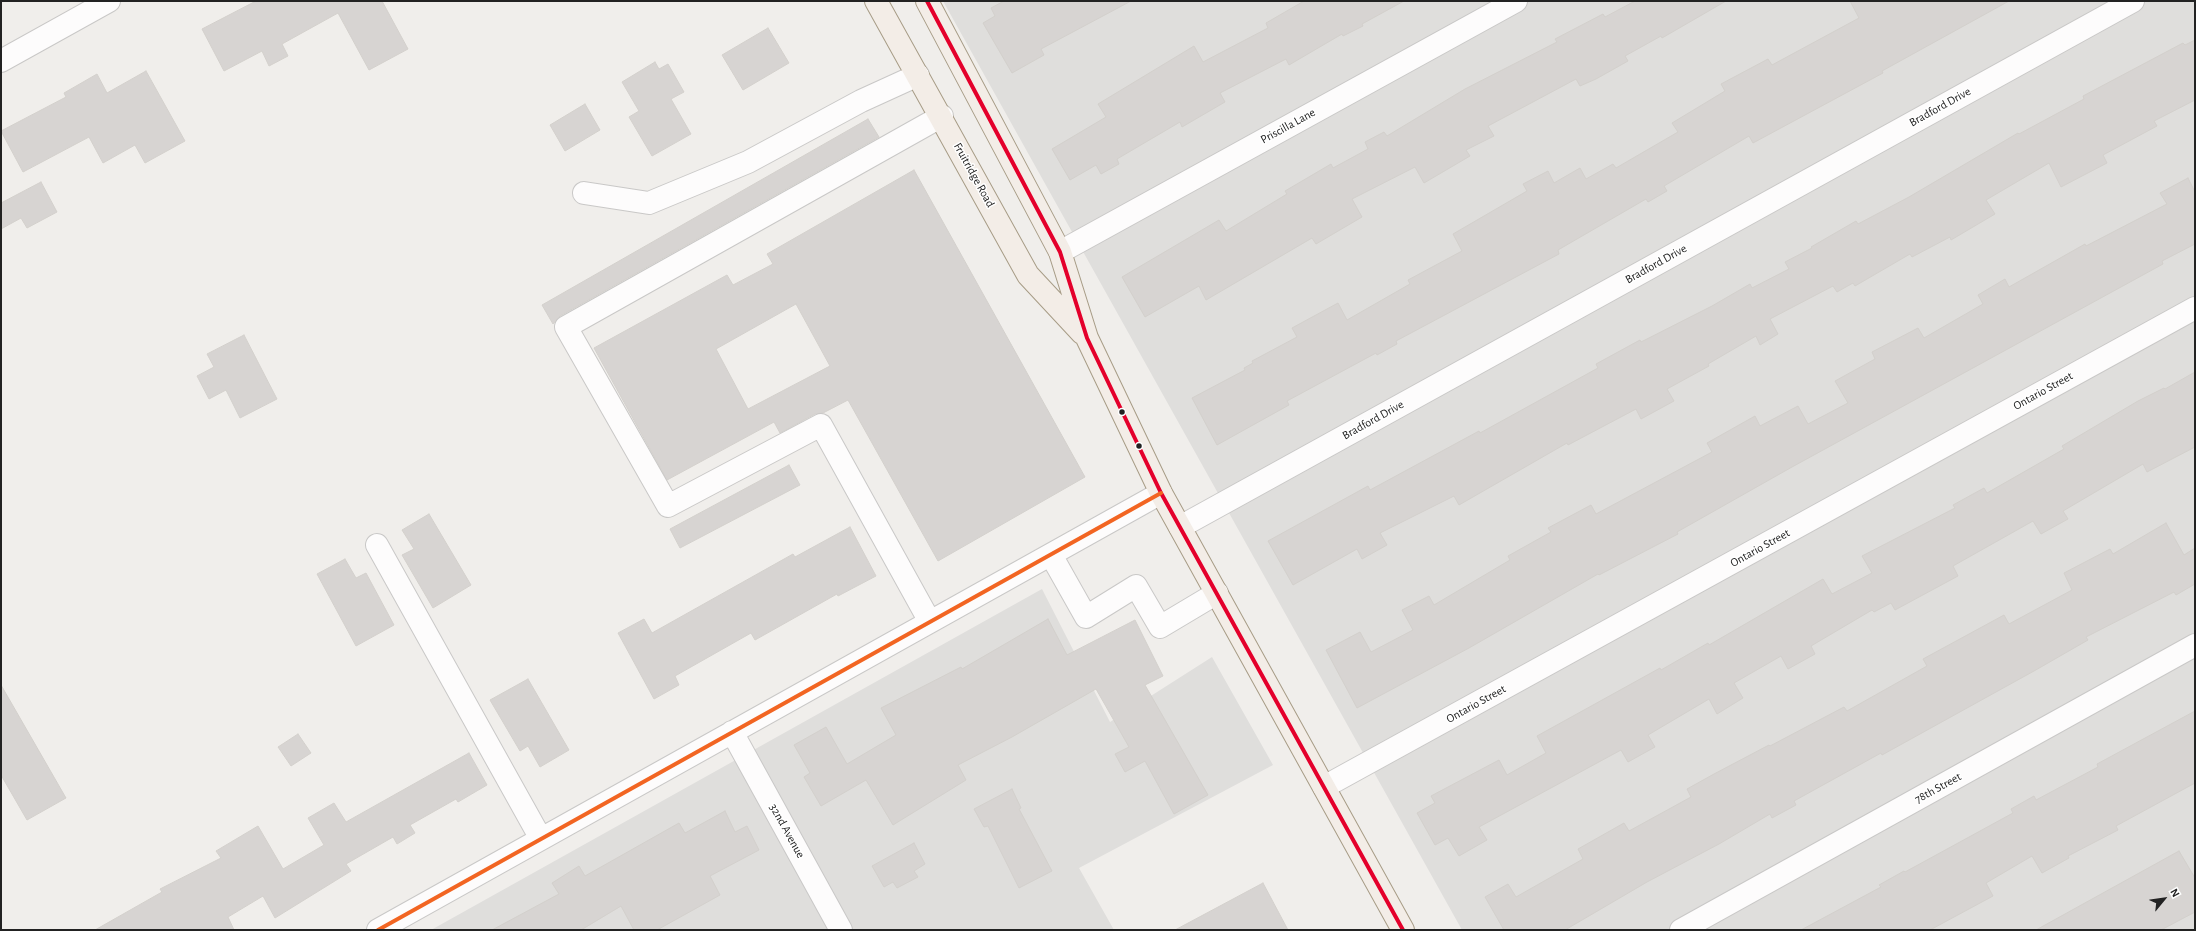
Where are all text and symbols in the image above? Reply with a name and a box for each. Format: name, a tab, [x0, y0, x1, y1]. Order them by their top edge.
street label: Bradford Drive	[1907, 84, 1973, 130]
street label: Priscilla Lane	[1258, 105, 1318, 147]
street label: Fruitridge Road	[950, 140, 998, 210]
street label: Bradford Drive	[1623, 241, 1689, 287]
street label: Ontario Street	[2011, 369, 2075, 413]
street label: Bradford Drive	[1340, 397, 1406, 443]
unlabelled marker	[1117, 407, 1127, 417]
unlabelled marker	[1134, 441, 1144, 451]
street label: Ontario Street	[1728, 526, 1792, 570]
street label: Ontario Street	[1444, 682, 1508, 726]
street label: 78th Street	[1912, 769, 1964, 807]
street label: 32nd Avenue	[766, 801, 808, 861]
north arrow	[2144, 879, 2184, 919]
text: N	[2168, 887, 2182, 899]

